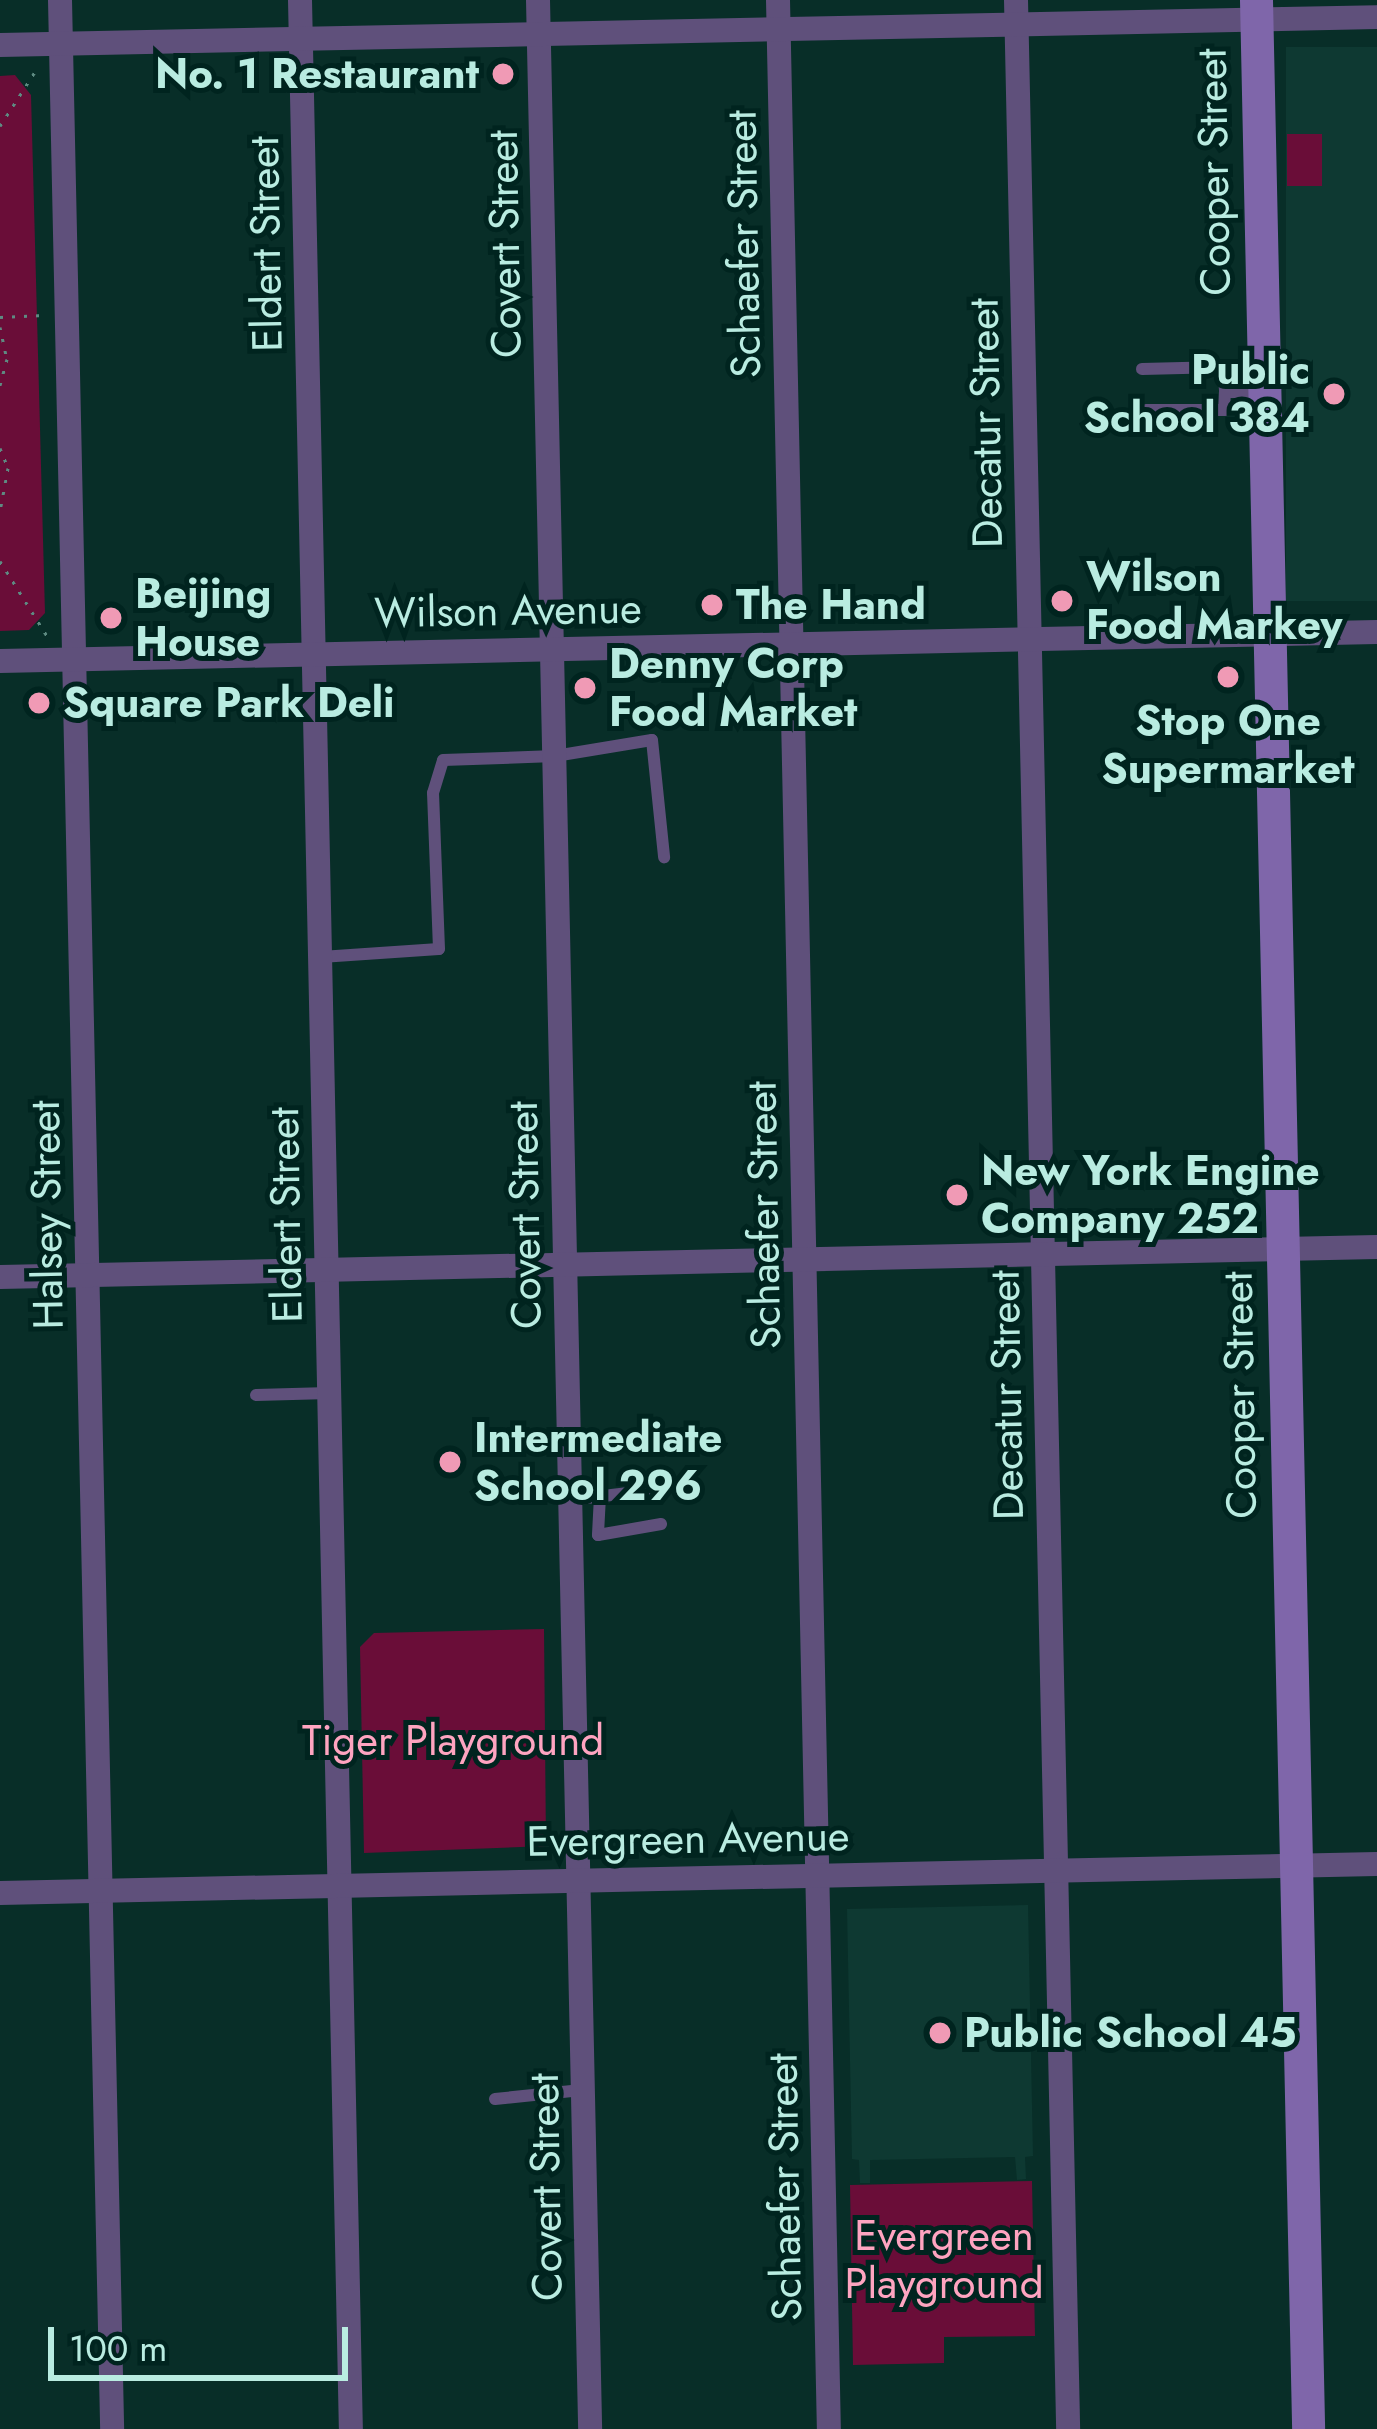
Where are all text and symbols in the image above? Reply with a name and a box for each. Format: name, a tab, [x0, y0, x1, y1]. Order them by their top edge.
street label: Cooper Street	[1187, 48, 1241, 296]
place label: No. 1 Restaurant	[155, 49, 479, 99]
marker: No. 1 Restaurant	[490, 61, 516, 87]
street label: Schaefer Street	[716, 110, 772, 378]
street label: Covert Street	[478, 130, 532, 358]
street label: Eldert Street	[239, 136, 293, 352]
street label: Decatur Street	[959, 298, 1013, 548]
place label: Public School 384	[1084, 345, 1310, 443]
marker: Public School 384	[1321, 381, 1347, 407]
place label: Wilson Food Markey	[1086, 552, 1342, 650]
place label: Beijing House	[135, 569, 271, 668]
place label: The Hand	[736, 580, 926, 630]
street label: Wilson Avenue	[374, 583, 642, 639]
marker: Wilson Food Markey	[1049, 588, 1075, 614]
marker: The Hand	[699, 592, 725, 618]
marker: Beijing House	[98, 605, 124, 631]
place label: Denny Corp Food Market	[609, 639, 857, 738]
marker: Stop One Supermarket	[1215, 664, 1241, 690]
marker: Denny Corp Food Market	[572, 675, 598, 701]
place label: Square Park Deli	[63, 678, 395, 728]
marker: Square Park Deli	[26, 690, 52, 716]
place label: Stop One Supermarket	[1101, 696, 1355, 795]
street label: Schaefer Street	[736, 1081, 792, 1349]
street label: Halsey Street	[20, 1100, 74, 1330]
street label: Covert Street	[498, 1101, 552, 1329]
street label: Eldert Street	[259, 1107, 313, 1323]
place label: New York Engine Company 252	[981, 1146, 1320, 1244]
marker: New York Engine Company 252	[944, 1182, 970, 1208]
street label: Decatur Street	[980, 1270, 1034, 1520]
street label: Cooper Street	[1213, 1271, 1267, 1519]
place label: Intermediate School 296	[474, 1413, 722, 1512]
marker: Intermediate School 296	[437, 1449, 463, 1475]
park label: Tiger Playground	[302, 1716, 604, 1766]
street label: Evergreen Avenue	[526, 1811, 850, 1867]
place label: Public School 45	[964, 2008, 1296, 2058]
marker: Public School 45	[927, 2020, 953, 2046]
street label: Schaefer Street	[757, 2053, 813, 2321]
street label: Covert Street	[519, 2073, 573, 2301]
park label: Evergreen Playground	[844, 2211, 1044, 2310]
scale bar	[54, 2303, 354, 2377]
text: 100 m	[69, 2322, 167, 2374]

